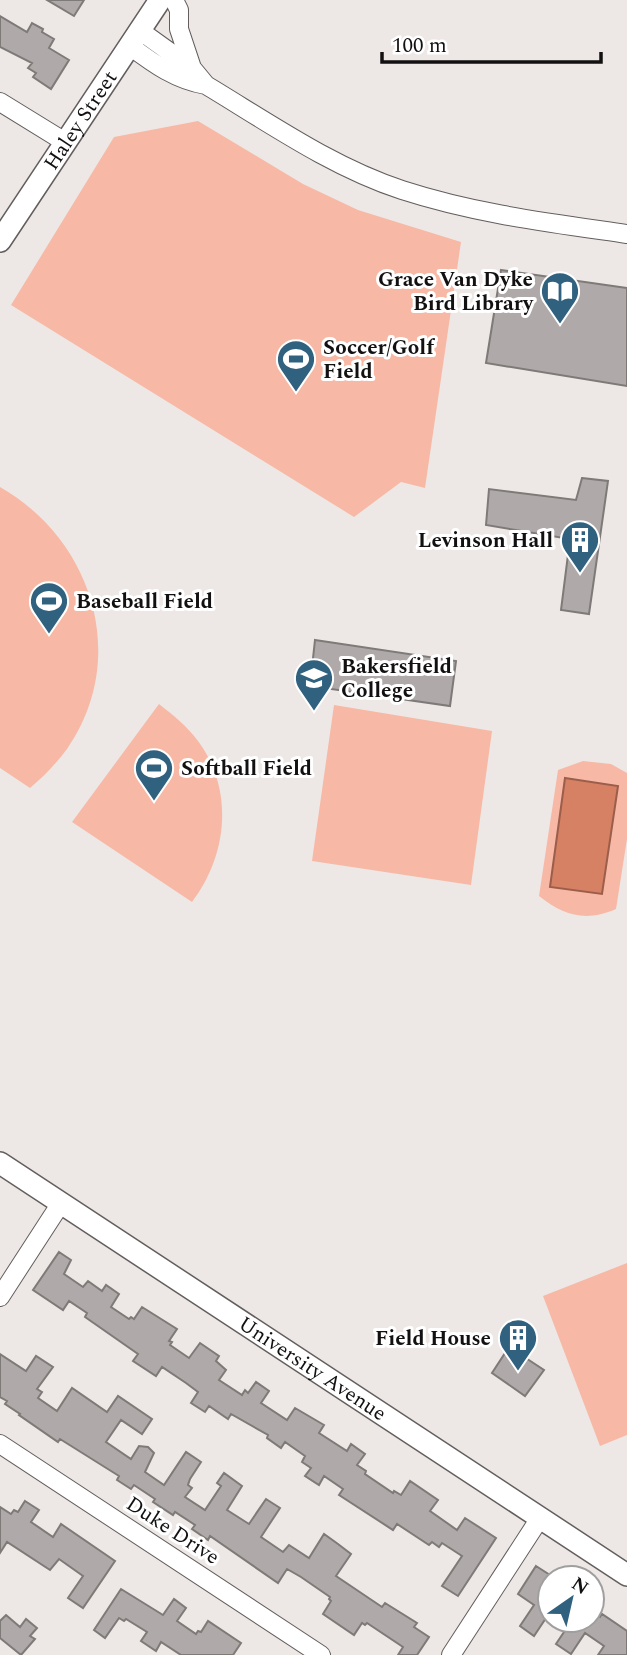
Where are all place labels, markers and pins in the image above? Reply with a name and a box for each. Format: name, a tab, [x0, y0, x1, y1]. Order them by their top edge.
place label: Grace Van Dyke Bird Library	[378, 264, 534, 320]
library icon: Grace Van Dyke Bird Library	[539, 270, 581, 325]
place label: Soccer/Golf Field	[323, 332, 435, 388]
sports icon: Soccer/Golf Field	[275, 338, 317, 393]
building icon: Levinson Hall	[559, 519, 601, 574]
place label: Levinson Hall	[418, 525, 553, 557]
sports icon: Baseball Field	[28, 580, 70, 635]
place label: Baseball Field	[76, 586, 213, 618]
place label: Bakersfield College	[341, 651, 452, 707]
school or university icon: Bakersfield College	[293, 657, 335, 712]
sports icon: Softball Field	[133, 747, 175, 802]
place label: Softball Field	[181, 753, 312, 785]
building icon: Field House	[497, 1317, 539, 1372]
place label: Field House	[375, 1323, 491, 1355]

